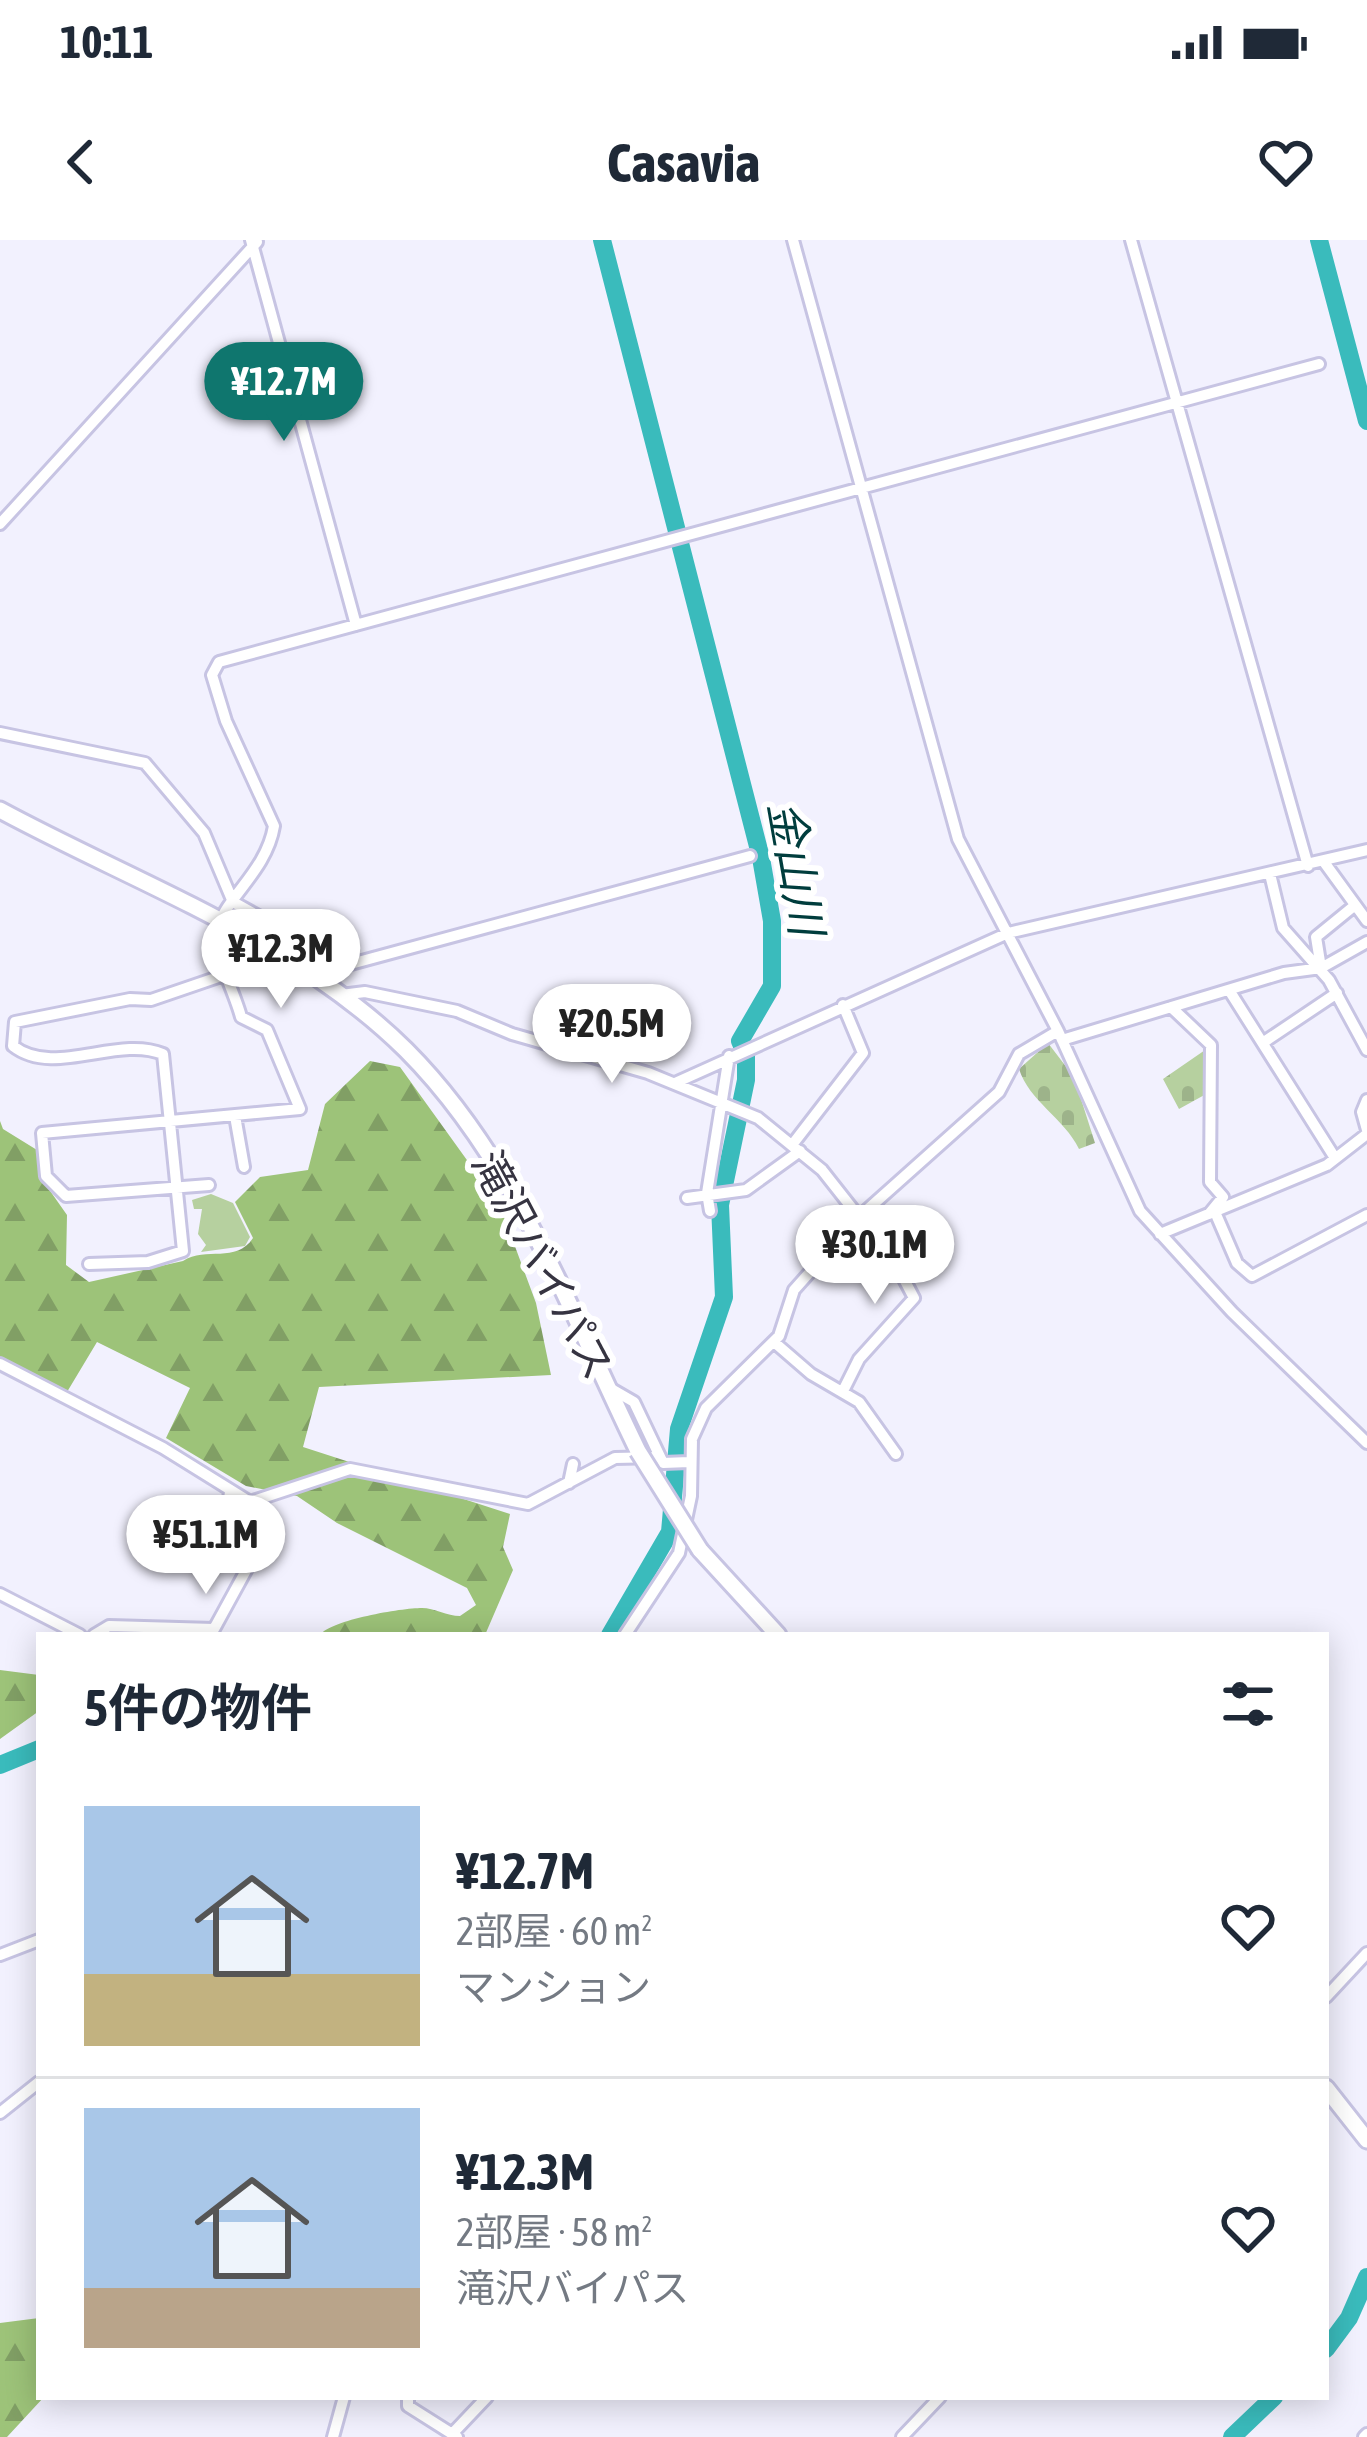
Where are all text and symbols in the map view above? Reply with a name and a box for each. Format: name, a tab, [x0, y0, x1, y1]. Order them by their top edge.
text: 10:11	[60, 16, 154, 68]
icon: back	[48, 129, 114, 195]
icon: heart	[1253, 129, 1319, 195]
text: Casavia	[607, 132, 760, 193]
pin: ¥12.7M	[186, 342, 382, 444]
text: ¥12.7M	[231, 359, 337, 403]
water label: 金山川	[759, 797, 834, 943]
pin: ¥12.3M	[183, 909, 379, 1011]
text: ¥12.3M	[228, 926, 334, 970]
pin: ¥20.5M	[514, 984, 710, 1086]
text: ¥20.5M	[559, 1001, 665, 1045]
street label: 滝沢バイパス	[463, 1143, 623, 1387]
pin: ¥30.1M	[777, 1205, 973, 1307]
text: ¥30.1M	[822, 1222, 928, 1266]
pin: ¥51.1M	[108, 1495, 304, 1597]
text: ¥51.1M	[153, 1512, 259, 1556]
icon: filters	[1215, 1671, 1281, 1737]
text: 5件の物件	[84, 1678, 312, 1737]
text: ¥12.7M	[456, 1841, 594, 1900]
icon: home	[180, 1854, 324, 1998]
icon: heart	[1215, 1893, 1281, 1959]
text: 2部屋 · 60 m²	[456, 1909, 652, 1953]
text: マンション	[456, 1965, 651, 2009]
text: ¥12.3M	[456, 2142, 594, 2201]
icon: home	[180, 2156, 324, 2300]
icon: heart	[1215, 2195, 1281, 2261]
text: 2部屋 · 58 m²	[456, 2210, 652, 2254]
text: 滝沢バイパス	[456, 2266, 689, 2310]

